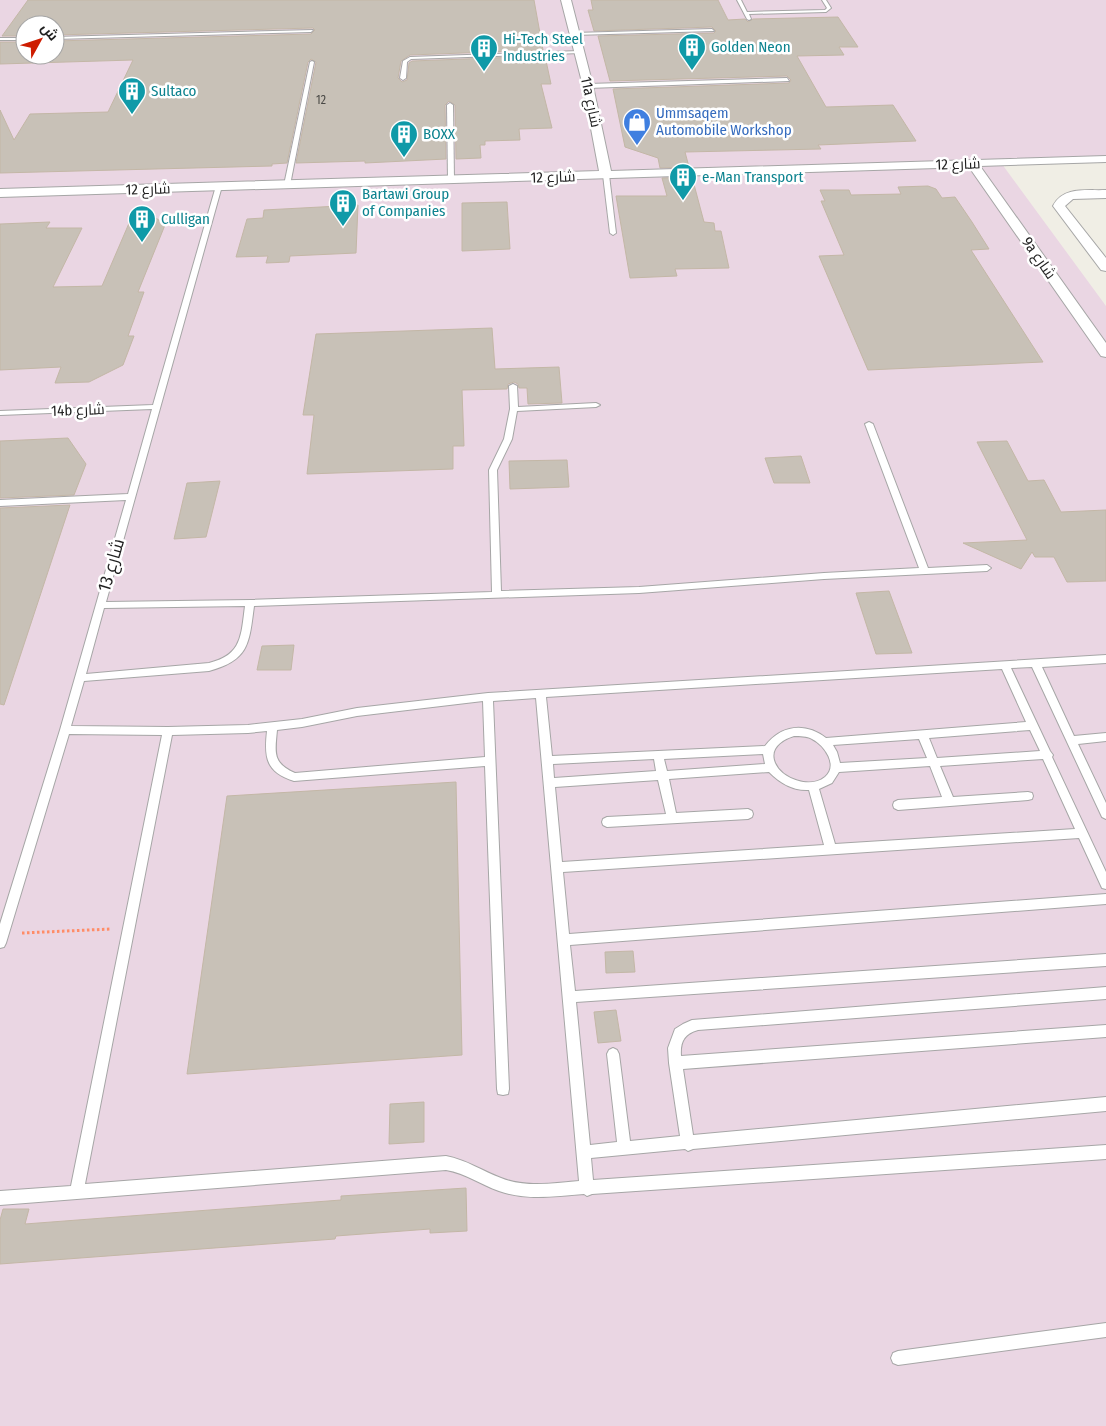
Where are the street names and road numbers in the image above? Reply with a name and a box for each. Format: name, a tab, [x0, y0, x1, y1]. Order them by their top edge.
street label: 11a شارع	[575, 75, 605, 129]
street label: شارع 12	[935, 154, 981, 176]
street label: شارع 12	[530, 167, 576, 189]
street label: شارع 12	[125, 179, 171, 201]
street label: 9a شارع	[1016, 234, 1060, 284]
street label: 14b شارع	[51, 400, 105, 422]
street label: شارع 13	[93, 536, 130, 594]

